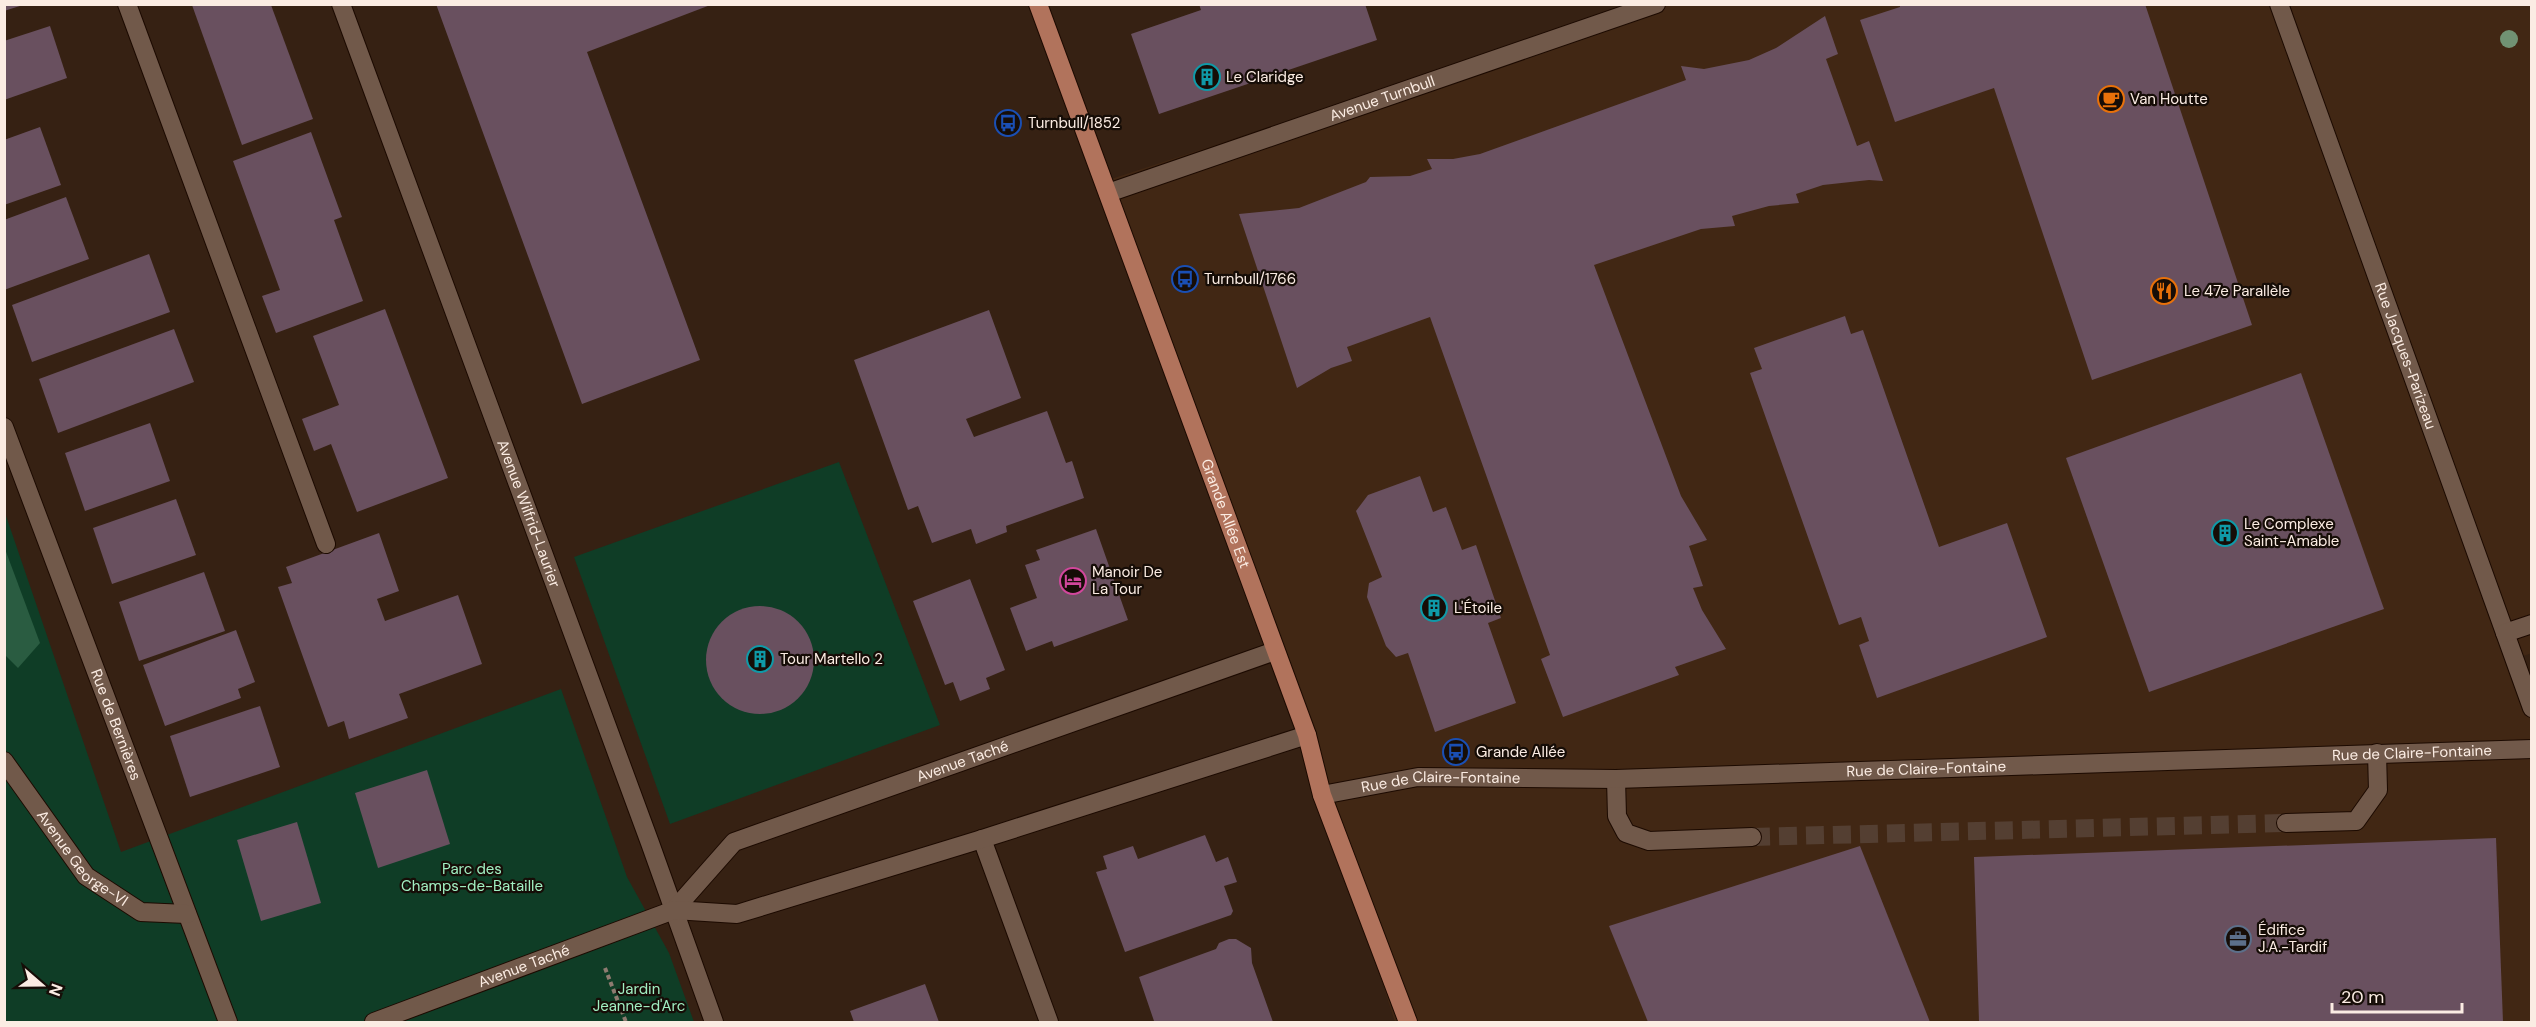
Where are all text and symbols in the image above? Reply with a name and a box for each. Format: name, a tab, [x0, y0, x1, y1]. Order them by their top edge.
building icon: Le Claridge	[1192, 62, 1222, 92]
place label: Le Claridge	[1226, 67, 1304, 87]
street label: Avenue Turnbull	[1327, 71, 1438, 126]
cafe icon: Van Houtte	[2096, 84, 2126, 114]
place label: Van Houtte	[2130, 89, 2208, 109]
bus stop icon: Turnbull/1852	[993, 108, 1023, 138]
place label: Turnbull/1852	[1028, 113, 1120, 133]
bus stop icon: Turnbull/1766	[1170, 264, 1200, 294]
place label: Turnbull/1766	[1204, 269, 1296, 289]
restaurant icon: Le 47e Parallèle	[2149, 276, 2179, 306]
street label: Rue Jacques-Parizeau	[2370, 280, 2441, 432]
place label: Le 47e Parallèle	[2184, 281, 2290, 301]
street label: Avenue Wilfrid-Laurier	[492, 437, 565, 591]
street label: Grande Allée Est	[1196, 456, 1255, 571]
place label: Le Complexe Saint-Amable	[2244, 514, 2339, 551]
building icon: Le Complexe Saint-Amable	[2210, 518, 2240, 548]
place label: Manoir De La Tour	[1092, 562, 1162, 599]
hotel icon: Manoir De La Tour	[1058, 566, 1088, 596]
building icon: L'Étoile	[1419, 593, 1449, 623]
place label: L'Étoile	[1454, 598, 1502, 618]
building icon: Tour Martello 2	[745, 644, 775, 674]
place label: Tour Martello 2	[780, 649, 883, 669]
street label: Rue de Bernières	[86, 666, 146, 783]
street label: Avenue Taché	[914, 736, 1011, 787]
bus stop icon: Grande Allée	[1441, 737, 1471, 767]
street label: Rue de Claire-Fontaine	[2332, 740, 2492, 766]
place label: Grande Allée	[1476, 742, 1565, 762]
street label: Rue de Claire-Fontaine	[1846, 756, 2006, 781]
street label: Rue de Claire-Fontaine	[1360, 766, 1520, 797]
street label: Avenue George-VI	[32, 806, 132, 911]
park label: Parc des Champs-de-Bataille	[401, 859, 543, 896]
place label: Édifice J.A.-Tardif	[2258, 920, 2327, 957]
office icon: Édifice J.A.-Tardif	[2223, 924, 2253, 954]
street label: Avenue Taché	[475, 940, 572, 992]
north arrow	[12, 955, 72, 1015]
scale bar	[2332, 976, 2462, 1014]
park label: Jardin Jeanne-d'Arc	[593, 979, 685, 1016]
text: N	[44, 981, 67, 999]
text: 20 m	[2341, 985, 2384, 1009]

